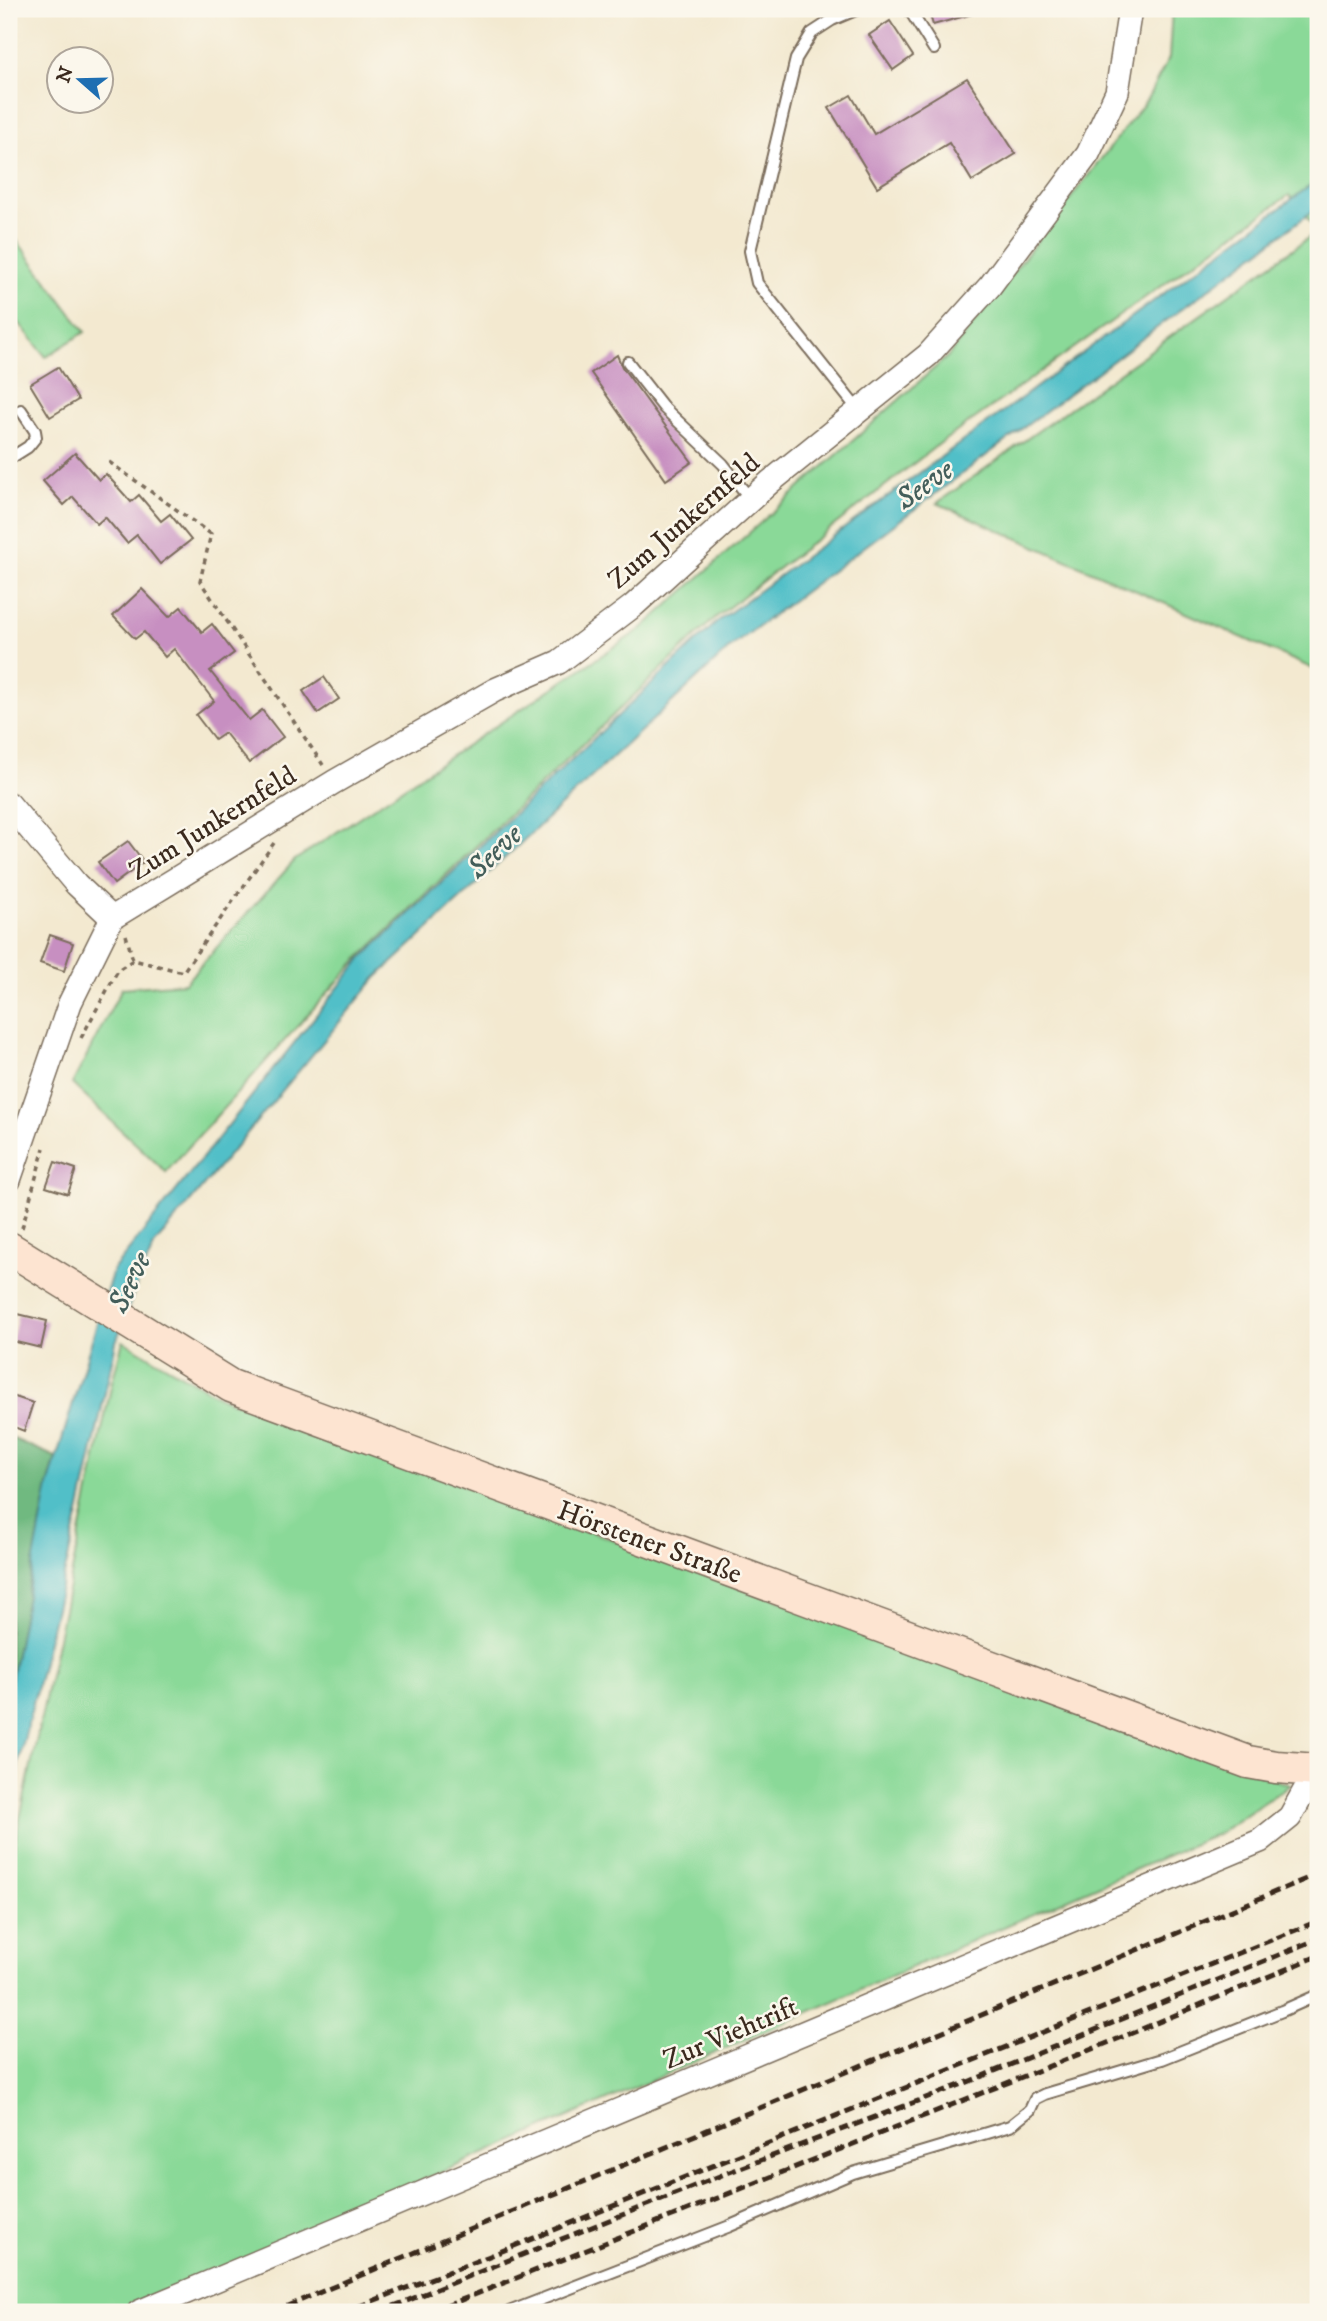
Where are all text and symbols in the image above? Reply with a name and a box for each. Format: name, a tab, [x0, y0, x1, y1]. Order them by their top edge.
north arrow	[46, 46, 116, 116]
text: N	[52, 63, 79, 86]
street label: Zum Junkernfeld	[601, 445, 767, 597]
water label: Seeve	[888, 451, 962, 519]
street label: Zum Junkernfeld	[123, 758, 303, 889]
water label: Seeve	[459, 816, 531, 888]
water label: Seeve	[100, 1246, 161, 1320]
street label: Hörstener Straße	[552, 1493, 747, 1592]
street label: Zur Viehtrift	[658, 1989, 803, 2077]

